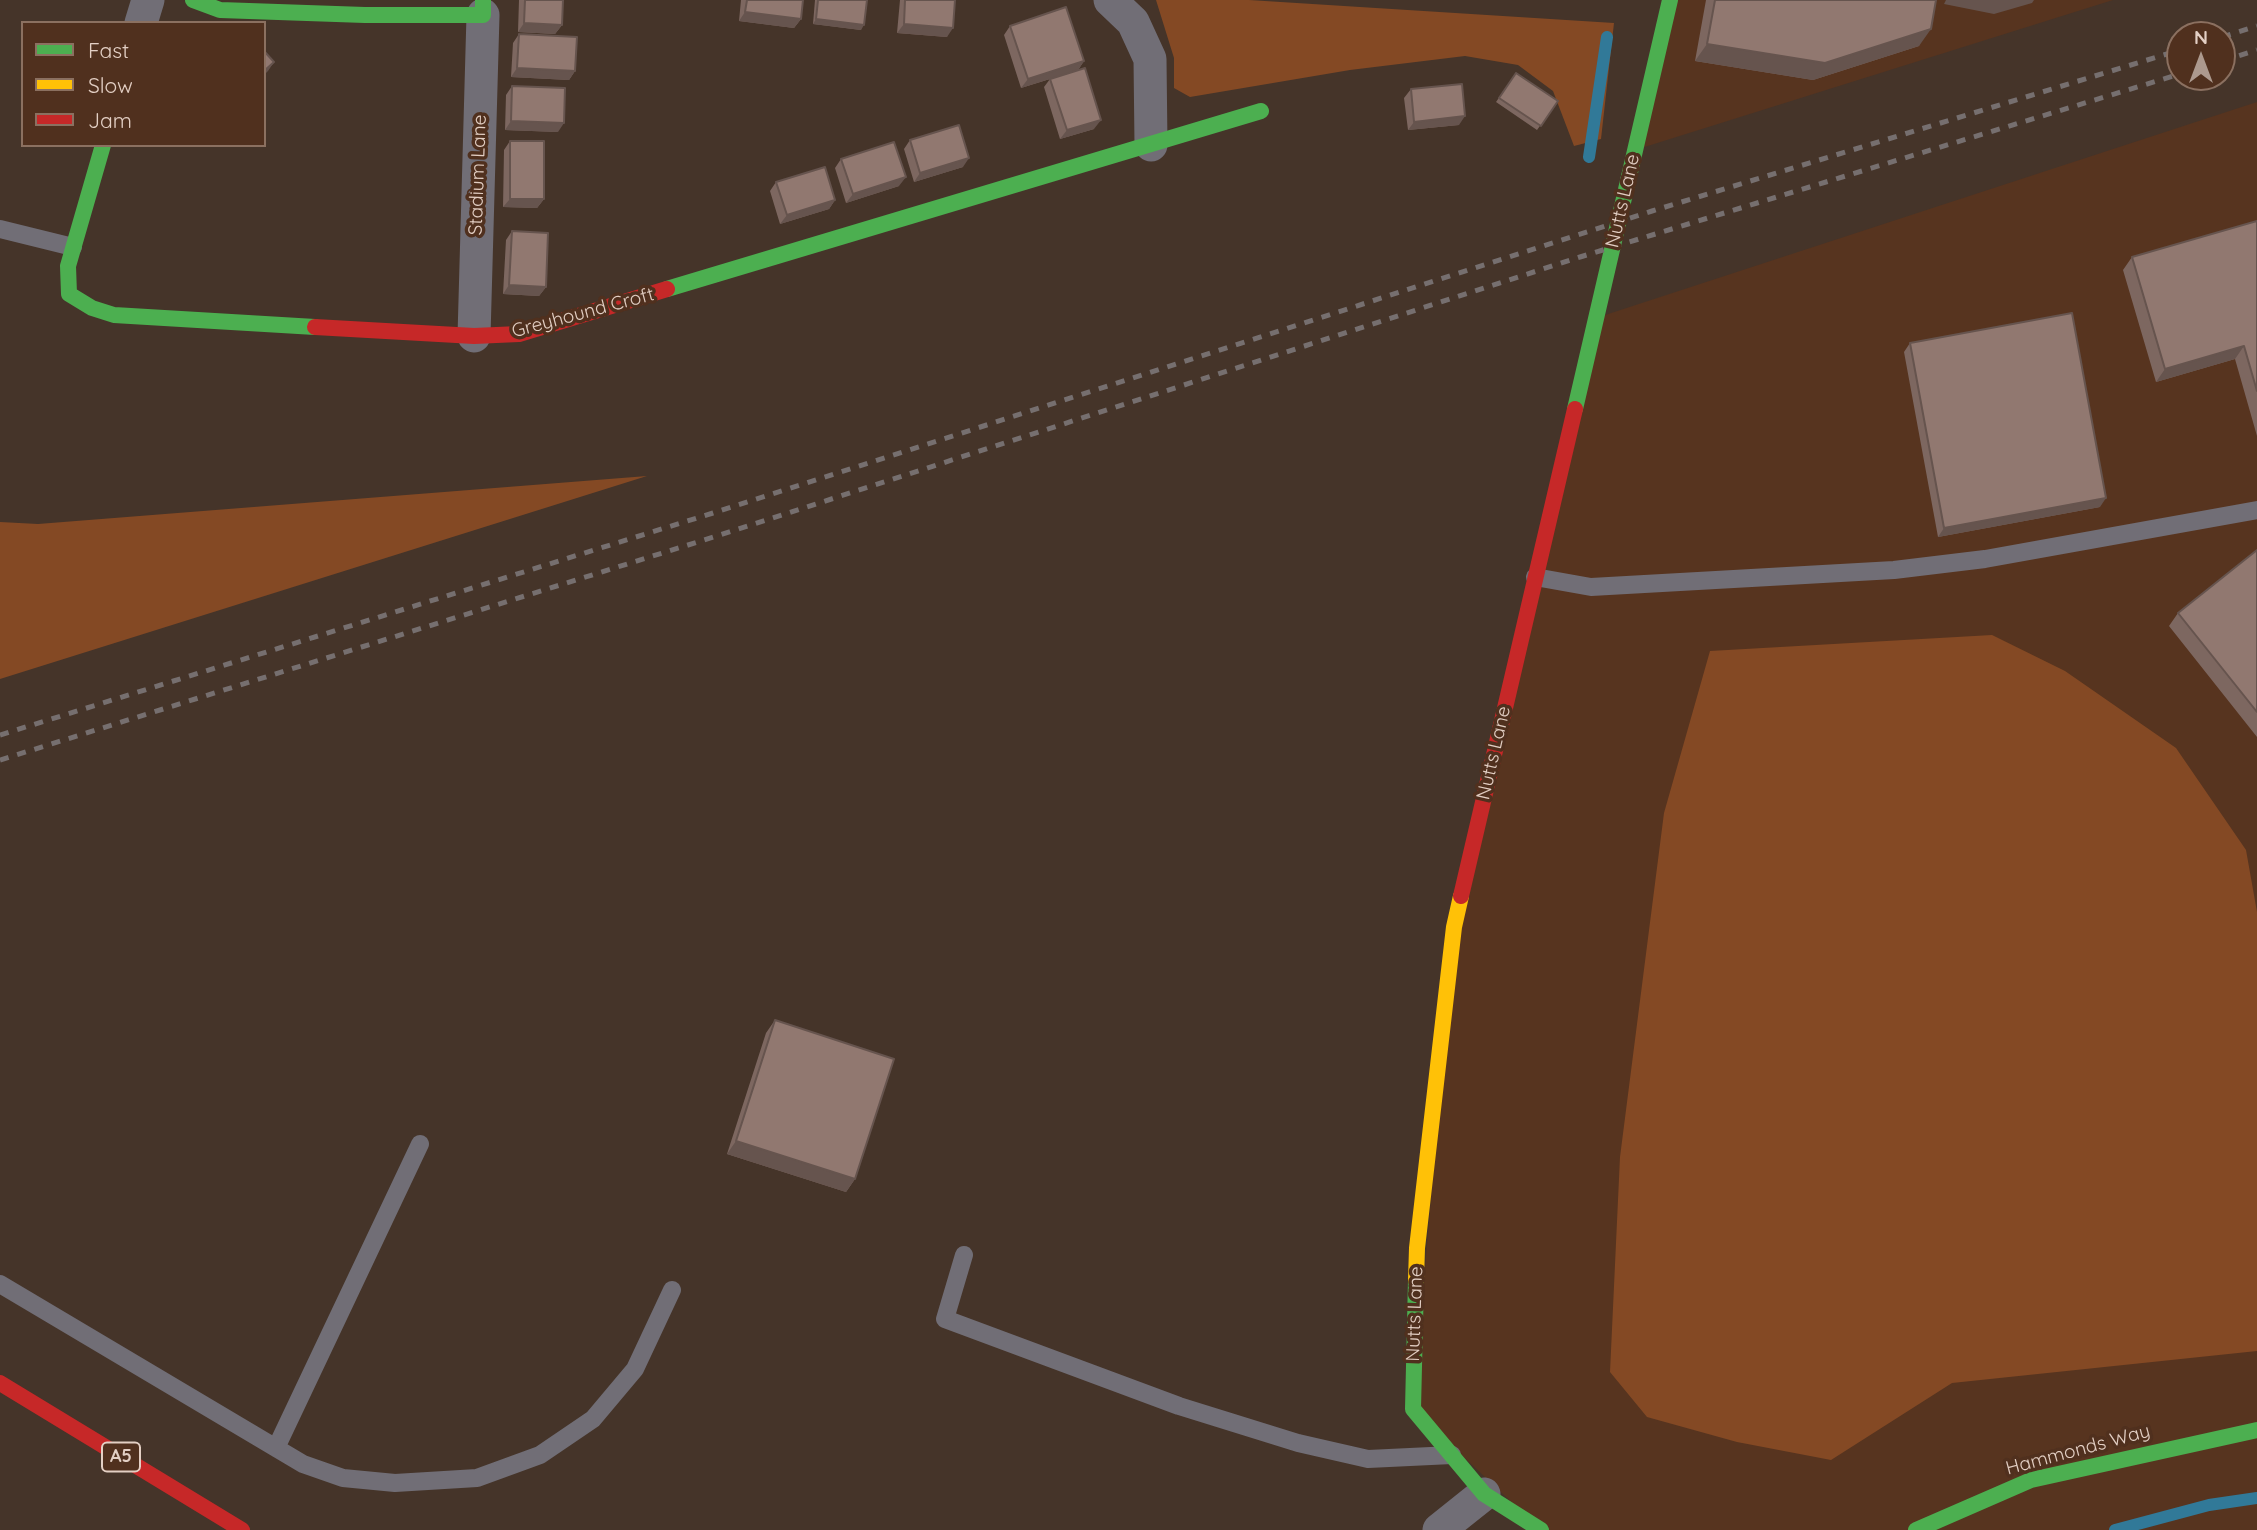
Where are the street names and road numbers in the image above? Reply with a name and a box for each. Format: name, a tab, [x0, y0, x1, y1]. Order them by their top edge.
street label: Stadium Lane	[464, 114, 492, 236]
street label: Nutts Lane	[1601, 152, 1645, 250]
street label: Greyhound Croft	[509, 283, 657, 343]
street label: Nutts Lane	[1472, 704, 1516, 802]
street label: Nutts Lane	[1402, 1266, 1428, 1362]
street label: Hammonds Way	[2003, 1420, 2153, 1480]
road number: A5	[102, 1442, 140, 1472]

